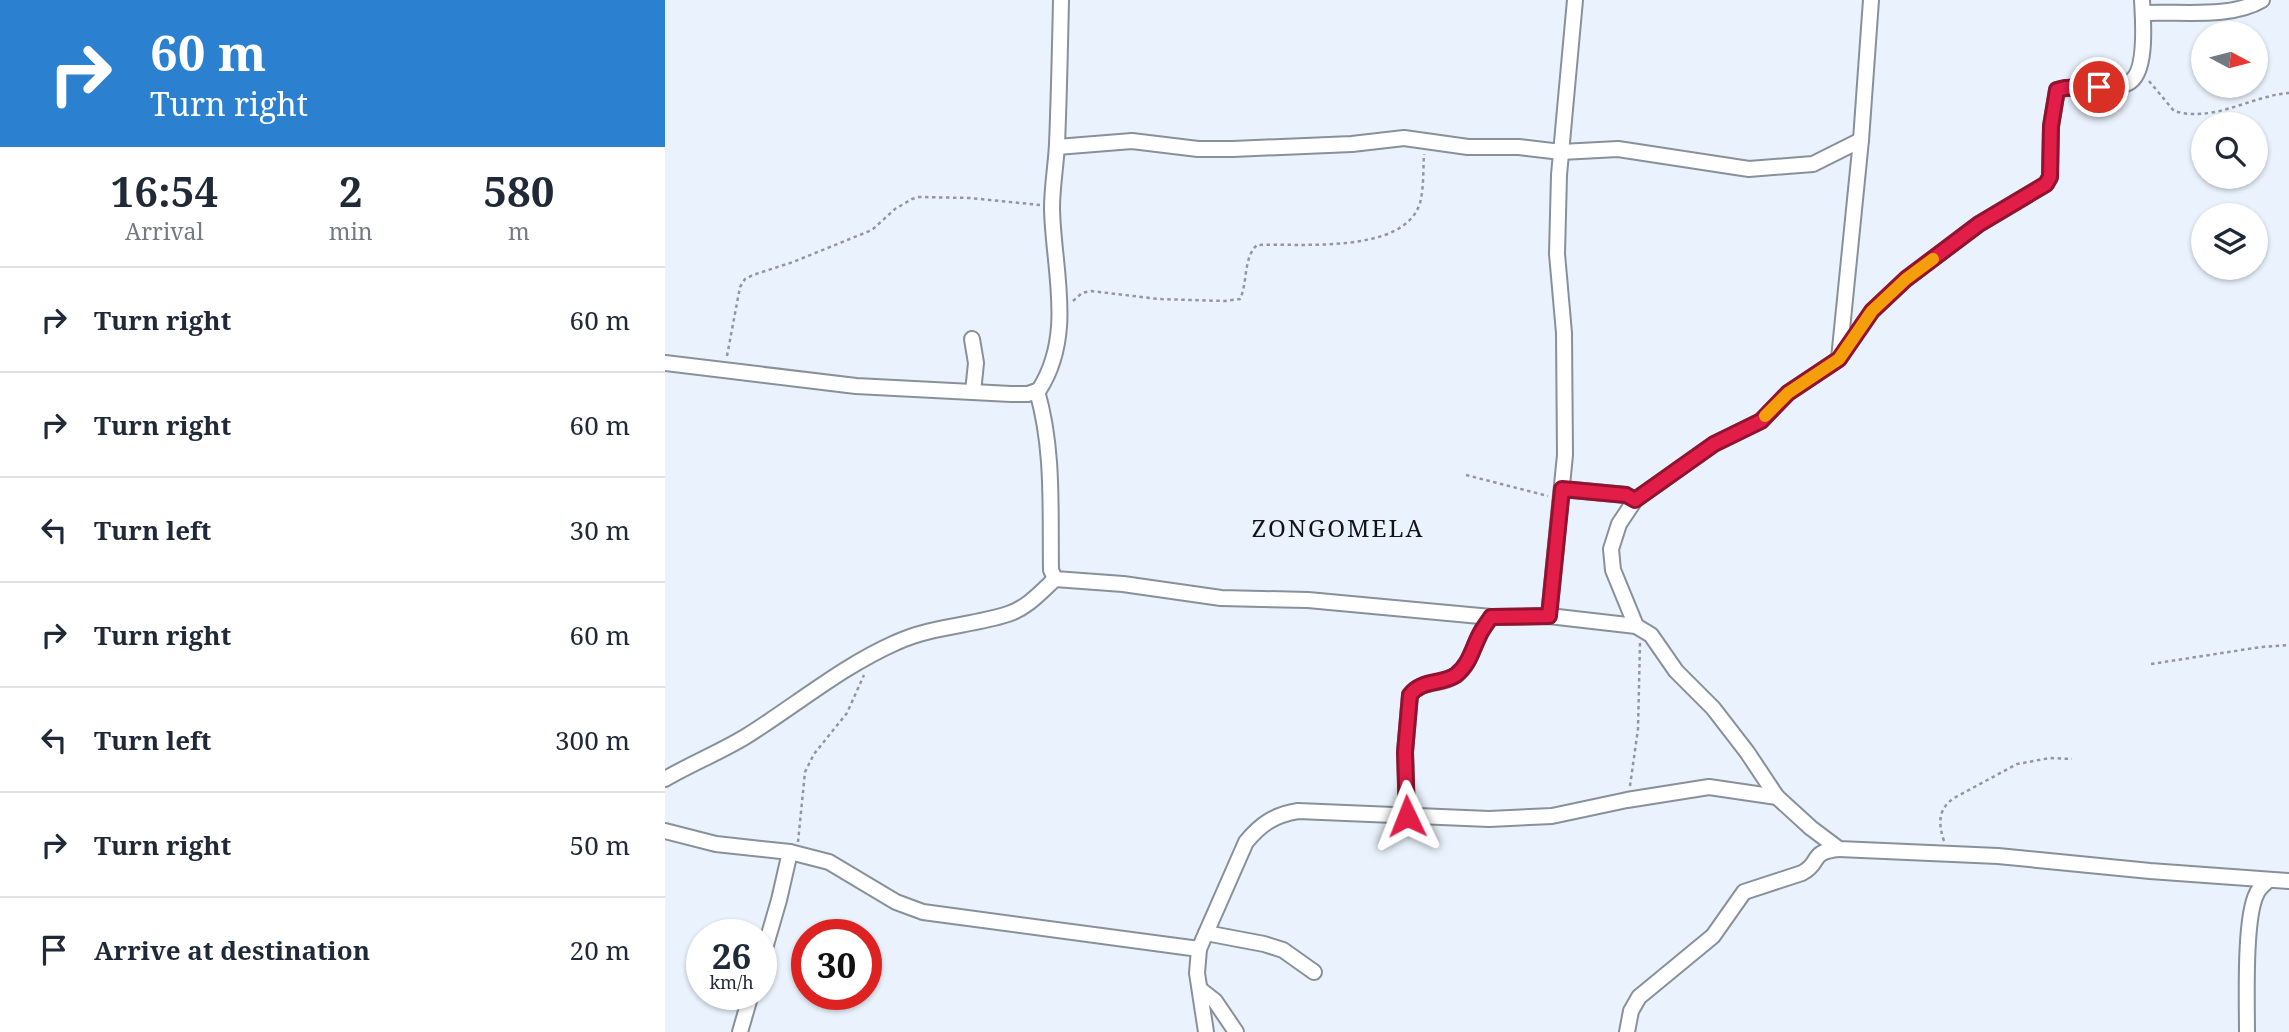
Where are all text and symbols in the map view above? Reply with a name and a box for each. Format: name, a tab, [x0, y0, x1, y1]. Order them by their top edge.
text: 60 m	[150, 19, 266, 85]
north arrow	[2191, 21, 2268, 98]
map controls	[2191, 21, 2268, 280]
icon: right	[35, 28, 126, 119]
pin	[2069, 57, 2129, 117]
icon: arrive	[2080, 68, 2118, 106]
text: Turn right	[150, 82, 308, 125]
button: search	[2191, 112, 2268, 189]
text: 16:54	[111, 162, 218, 219]
text: 2	[339, 162, 363, 219]
text: 580	[483, 162, 554, 219]
button: layers	[2191, 203, 2268, 280]
text: Arrival	[125, 215, 204, 247]
text: min	[329, 215, 373, 247]
text: m	[508, 215, 530, 247]
icon: right	[35, 301, 73, 339]
text: Turn right	[94, 302, 231, 338]
text: 60 m	[570, 302, 630, 338]
icon: right	[35, 406, 73, 444]
text: Turn right	[94, 407, 231, 443]
text: 60 m	[570, 407, 630, 443]
icon: left	[35, 511, 73, 549]
district label: ZONGOMELA	[1252, 511, 1424, 544]
text: Turn left	[94, 512, 211, 548]
text: 30 m	[570, 512, 630, 548]
icon: right	[35, 616, 73, 654]
text: Turn right	[94, 617, 231, 653]
text: 60 m	[570, 617, 630, 653]
icon: left	[35, 721, 73, 759]
text: Turn left	[94, 722, 211, 758]
text: 300 m	[555, 722, 630, 758]
position arrow	[1370, 779, 1444, 853]
icon: right	[35, 826, 73, 864]
text: Turn right	[94, 827, 231, 863]
text: 50 m	[570, 827, 630, 863]
speed limit sign: 30	[791, 919, 882, 1010]
icon: arrive	[35, 931, 73, 969]
text: Arrive at destination	[94, 932, 370, 968]
text: 20 m	[570, 932, 630, 968]
text: 26	[712, 932, 751, 979]
text: km/h	[709, 970, 754, 994]

